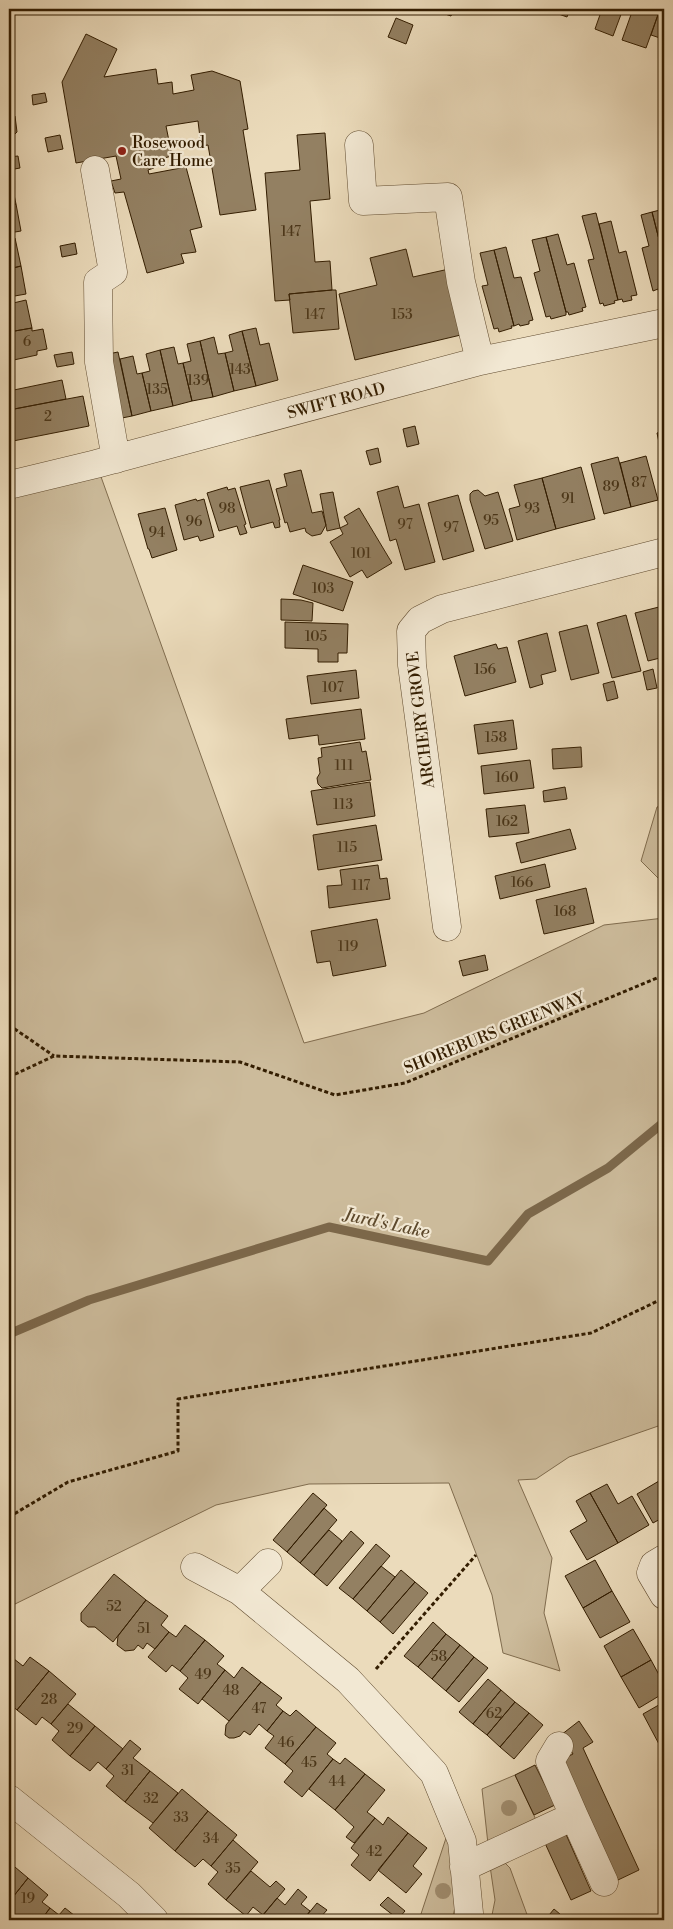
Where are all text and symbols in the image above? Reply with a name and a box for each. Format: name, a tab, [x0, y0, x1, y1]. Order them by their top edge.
place label: Rosewood Care Home	[132, 133, 213, 171]
marker: Rosewood Care Home	[116, 145, 128, 157]
house number: 147	[281, 223, 301, 241]
house number: 147	[305, 306, 325, 324]
house number: 153	[391, 306, 413, 324]
house number: 6	[23, 333, 32, 351]
house number: 143	[229, 361, 251, 379]
house number: 139	[187, 372, 209, 390]
street label: SWIFT ROAD	[285, 378, 387, 424]
house number: 135	[146, 381, 168, 399]
house number: 2	[44, 408, 52, 426]
house number: 87	[631, 474, 647, 492]
house number: 89	[602, 478, 620, 496]
house number: 91	[561, 490, 575, 508]
house number: 98	[218, 500, 236, 518]
house number: 93	[524, 500, 540, 518]
house number: 95	[483, 512, 499, 530]
house number: 96	[186, 513, 203, 531]
house number: 97	[397, 516, 413, 534]
house number: 97	[443, 519, 459, 537]
house number: 94	[149, 524, 165, 542]
house number: 101	[351, 545, 371, 563]
house number: 103	[312, 580, 335, 598]
house number: 105	[305, 628, 328, 646]
street label: ARCHERY GROVE	[403, 650, 439, 791]
house number: 156	[474, 661, 497, 679]
house number: 107	[322, 679, 344, 697]
house number: 158	[485, 729, 507, 747]
house number: 111	[335, 757, 354, 775]
house number: 160	[495, 769, 519, 787]
house number: 113	[333, 796, 353, 814]
house number: 162	[496, 813, 518, 831]
house number: 115	[337, 839, 357, 857]
house number: 166	[511, 874, 534, 892]
house number: 117	[352, 877, 370, 895]
house number: 168	[554, 903, 576, 921]
house number: 119	[338, 938, 358, 956]
street label: SHOREBURS GREENWAY	[401, 987, 589, 1078]
water label: Jurd's Lake	[340, 1203, 432, 1244]
house number: 52	[106, 1598, 122, 1616]
house number: 51	[137, 1620, 151, 1638]
house number: 58	[431, 1648, 447, 1666]
house number: 49	[195, 1666, 211, 1684]
house number: 48	[223, 1682, 239, 1700]
house number: 28	[41, 1691, 57, 1709]
house number: 47	[252, 1700, 266, 1718]
house number: 62	[486, 1705, 502, 1723]
house number: 29	[67, 1720, 83, 1738]
house number: 46	[278, 1734, 295, 1752]
house number: 45	[301, 1754, 317, 1772]
house number: 31	[121, 1762, 135, 1780]
house number: 44	[329, 1773, 345, 1791]
house number: 32	[143, 1790, 159, 1808]
house number: 33	[173, 1809, 189, 1827]
house number: 34	[203, 1830, 219, 1848]
house number: 42	[366, 1843, 382, 1861]
house number: 35	[225, 1860, 241, 1878]
house number: 19	[21, 1890, 35, 1908]

